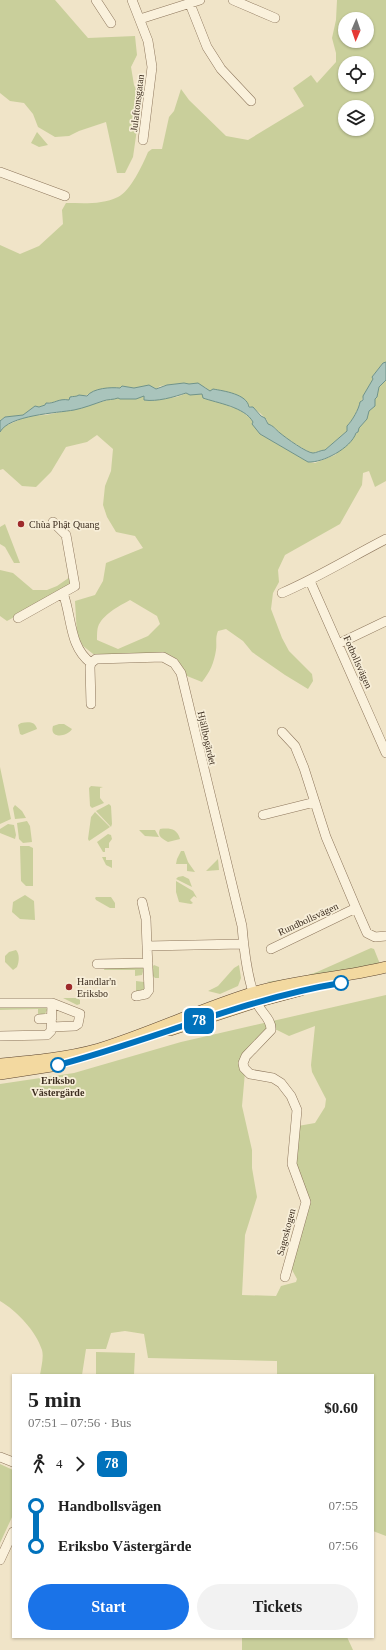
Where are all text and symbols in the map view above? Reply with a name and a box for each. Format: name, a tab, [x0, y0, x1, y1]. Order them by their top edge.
north arrow	[338, 12, 374, 48]
map controls	[338, 12, 374, 136]
button: locate	[338, 56, 374, 92]
street label: Julaftonsgatan	[128, 74, 146, 132]
button: layers	[338, 100, 374, 136]
marker: Chùa Phật Quang	[16, 519, 26, 529]
place label: Chùa Phật Quang	[29, 519, 100, 530]
street label: Fotbollsvägen	[341, 634, 375, 690]
street label: Hjällbogärdet	[195, 710, 219, 766]
street label: Rundbollsvägen	[276, 900, 340, 938]
unlabelled marker	[333, 975, 349, 991]
place label: Handlar'n Eriksbo	[77, 976, 116, 999]
marker: Handlar'n Eriksbo	[64, 982, 74, 992]
line badge: 78	[181, 1008, 217, 1034]
text: 78	[192, 1013, 206, 1028]
marker: Eriksbo Västergärde	[50, 1057, 66, 1073]
place label: Eriksbo Västergärde	[32, 1075, 85, 1098]
street label: Sagoskogen	[274, 1207, 298, 1257]
text: 5 min	[28, 1387, 81, 1412]
text: $0.60	[324, 1400, 358, 1416]
text: 07:51 – 07:56 · Bus	[28, 1415, 131, 1430]
icon: walk	[28, 1453, 50, 1475]
icon: forward	[69, 1453, 91, 1475]
text: 4	[56, 1456, 63, 1471]
text: 78	[105, 1456, 119, 1471]
text: Handbollsvägen	[58, 1498, 161, 1514]
text: 07:55	[328, 1498, 358, 1513]
text: Eriksbo Västergärde	[58, 1538, 191, 1554]
text: 07:56	[328, 1538, 358, 1553]
button: Start	[28, 1584, 189, 1630]
button: Tickets	[197, 1584, 358, 1630]

